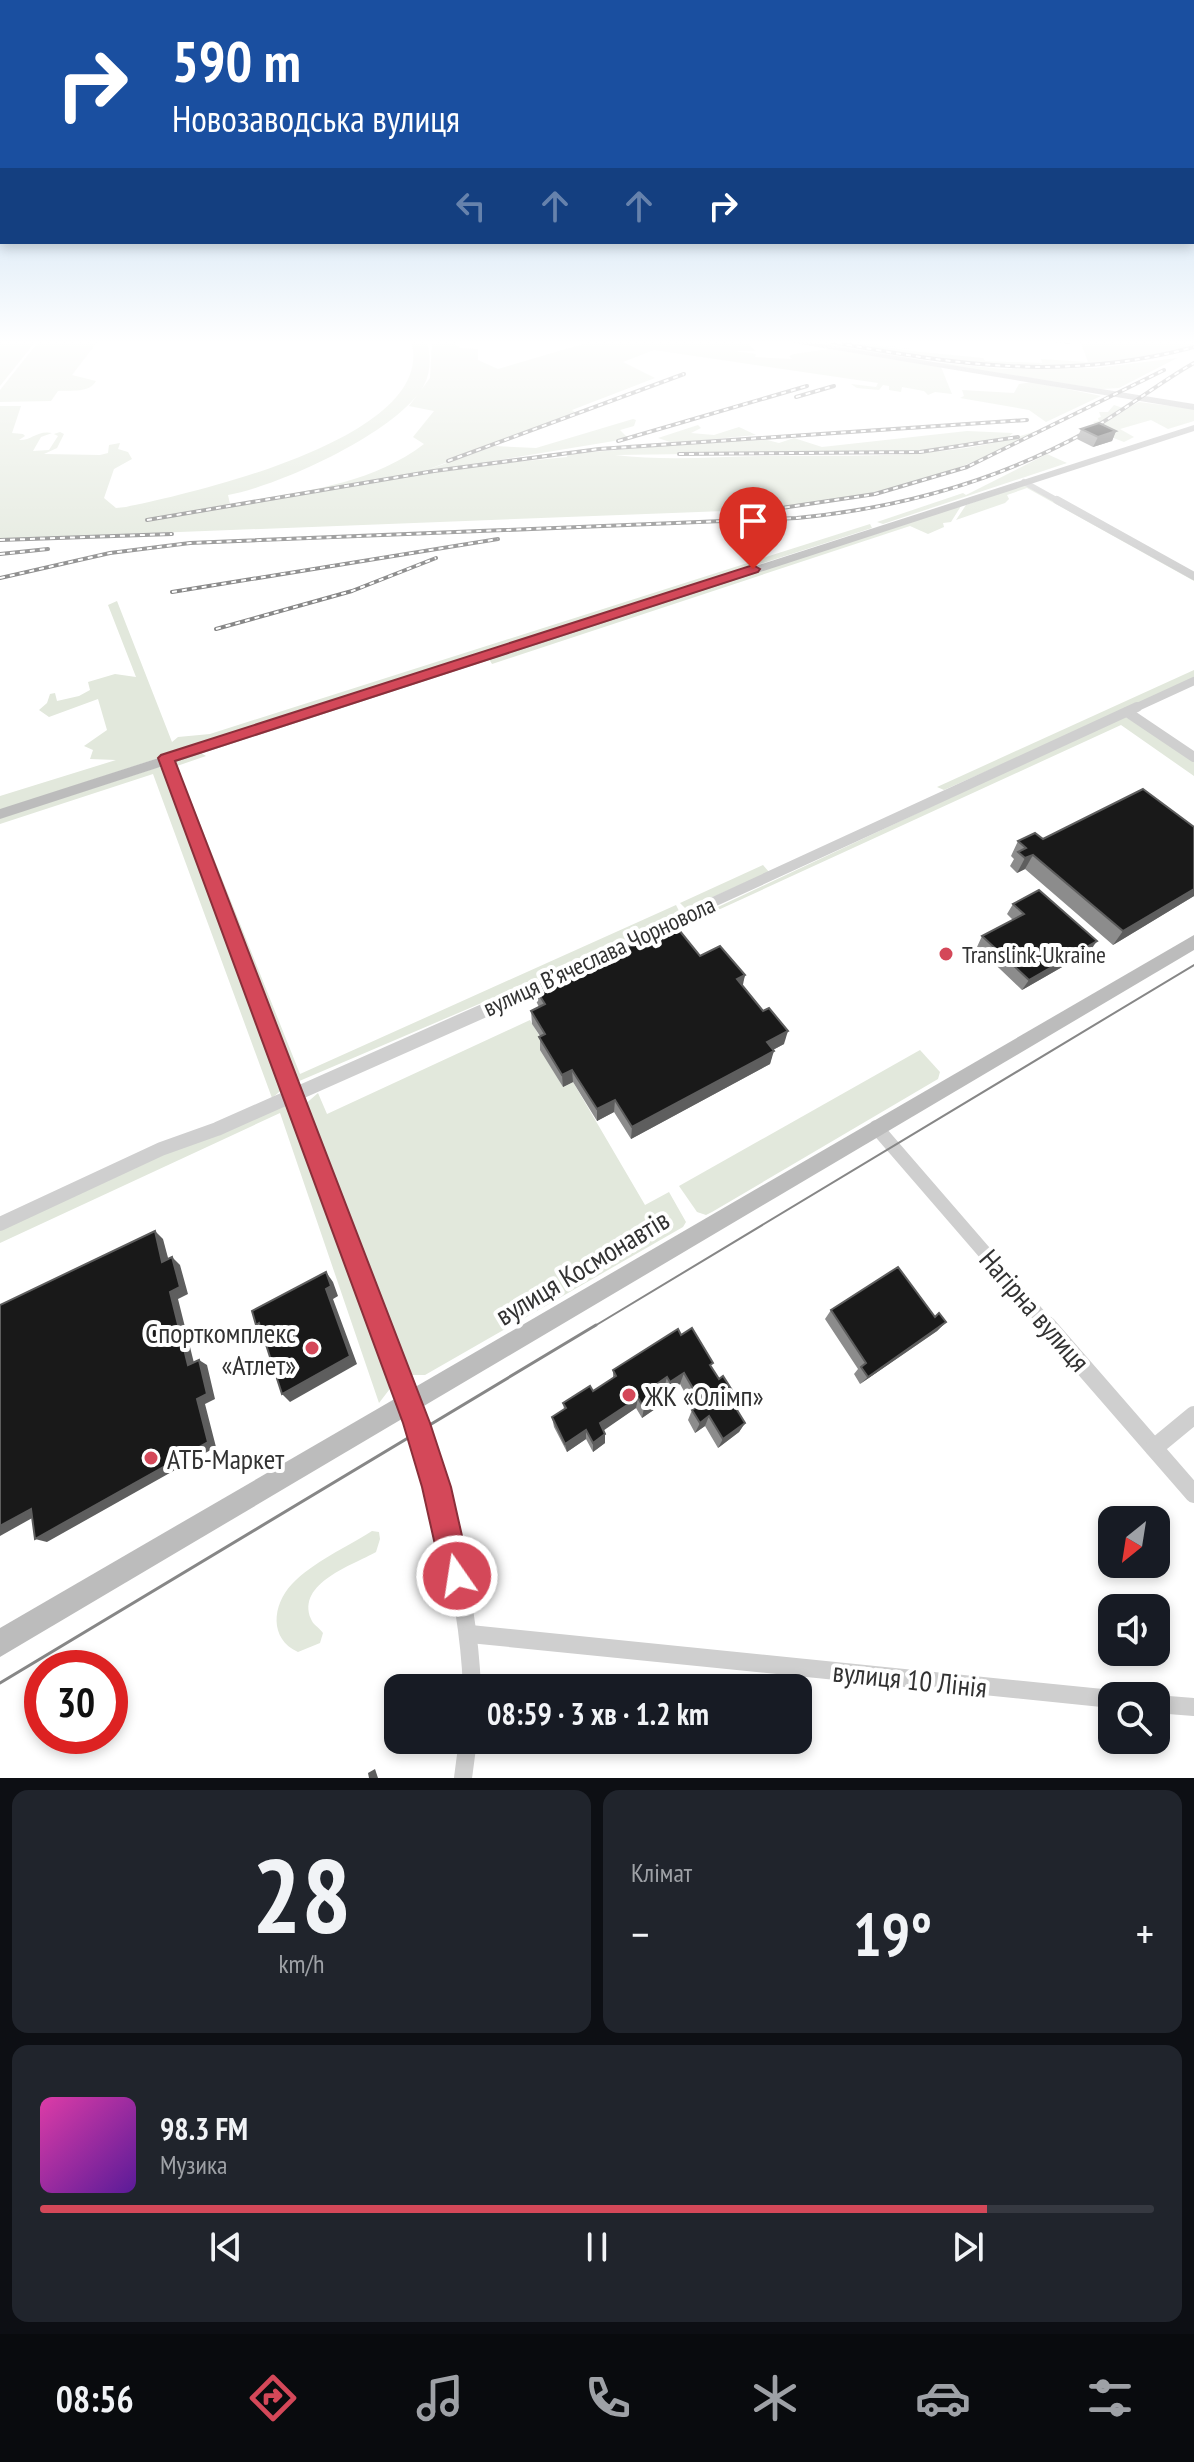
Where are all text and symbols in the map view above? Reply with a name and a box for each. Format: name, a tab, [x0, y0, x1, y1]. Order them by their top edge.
text: 590 m	[172, 25, 301, 97]
icon: right	[40, 32, 144, 136]
text: Новозаводська вулиця	[172, 95, 460, 142]
icon: left	[449, 184, 493, 228]
icon: ahead	[533, 184, 577, 228]
icon: ahead	[617, 184, 661, 228]
icon: right	[701, 184, 745, 228]
pin	[719, 487, 787, 569]
icon: arrive	[731, 499, 775, 543]
street label: вулиця Вʼячеслава Чорновола	[478, 889, 720, 1023]
place label: Translink-Ukraine	[962, 939, 1106, 970]
marker: Translink-Ukraine	[937, 945, 955, 963]
street label: вулиця Космонавтів	[488, 1201, 676, 1333]
street label: Нагірна вулиця	[972, 1241, 1098, 1379]
place label: Спорткомплекс «Атлет»	[145, 1314, 296, 1383]
marker: Спорткомплекс «Атлет»	[303, 1339, 321, 1357]
place label: ЖК «Олімп»	[644, 1377, 763, 1414]
marker: ЖК «Олімп»	[620, 1386, 638, 1404]
place label: АТБ-Маркет	[167, 1440, 284, 1477]
marker: АТБ-Маркет	[142, 1449, 160, 1467]
north arrow	[1098, 1506, 1170, 1578]
map controls	[1098, 1506, 1170, 1754]
position arrow	[415, 1534, 499, 1618]
button: sound	[1098, 1594, 1170, 1666]
speed limit sign: 30	[24, 1650, 128, 1754]
street label: вулиця 10 Лінія	[831, 1653, 989, 1705]
button: search	[1098, 1682, 1170, 1754]
text: 08:59 · 3 хв · 1.2 km	[487, 1694, 709, 1733]
text: 28	[252, 1827, 351, 1962]
text: Клімат	[631, 1856, 692, 1889]
text: 19°	[853, 1895, 932, 1973]
text: −	[631, 1905, 649, 1962]
text: +	[1136, 1905, 1154, 1962]
text: km/h	[278, 1947, 325, 1980]
text: 98.3 FM	[160, 2109, 248, 2148]
text: Музика	[160, 2148, 227, 2181]
icon: previous	[204, 2225, 248, 2269]
icon: pause	[575, 2225, 619, 2269]
icon: next	[946, 2225, 990, 2269]
icon: directions	[245, 2370, 301, 2426]
icon: music	[412, 2370, 468, 2426]
icon: phone	[580, 2370, 636, 2426]
icon: climate	[747, 2370, 803, 2426]
icon: car	[915, 2370, 971, 2426]
icon: filters	[1082, 2370, 1138, 2426]
text: 08:56	[56, 2375, 134, 2422]

